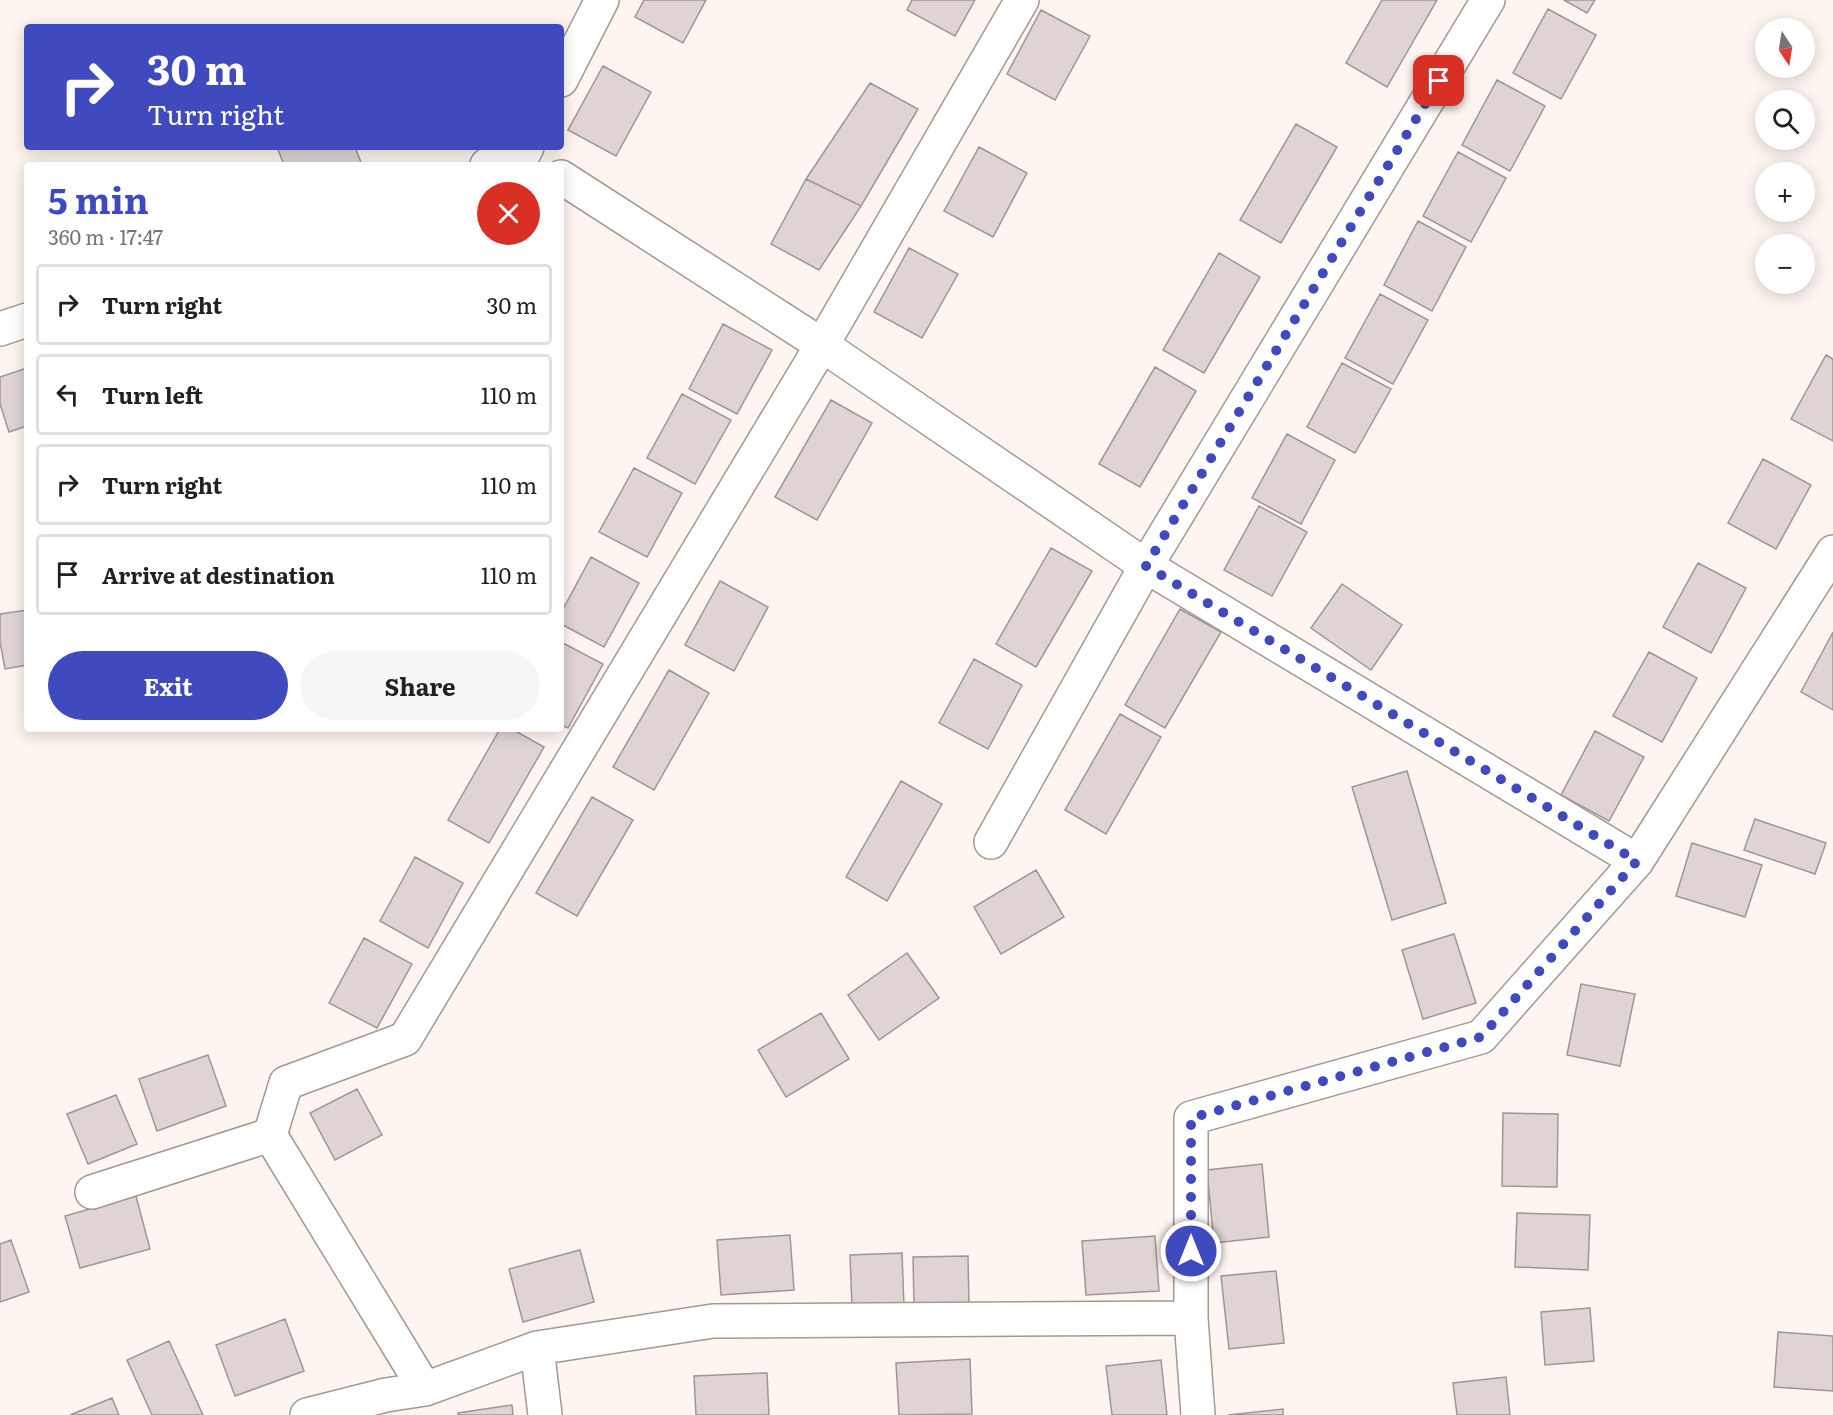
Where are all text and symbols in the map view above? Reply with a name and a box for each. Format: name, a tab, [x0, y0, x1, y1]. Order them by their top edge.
north arrow	[1755, 18, 1815, 78]
map controls	[1755, 18, 1815, 294]
text: 30 m	[147, 36, 247, 98]
icon: right	[48, 48, 126, 126]
pin	[1413, 55, 1464, 106]
icon: arrive	[1422, 64, 1455, 97]
button: search	[1755, 90, 1815, 150]
text: Turn right	[147, 93, 284, 133]
button: +	[1755, 162, 1815, 222]
text: 5 min	[48, 172, 149, 225]
button: close	[477, 182, 540, 245]
text: 360 m · 17:47	[48, 221, 163, 251]
button: −	[1755, 234, 1815, 294]
icon: right	[51, 288, 84, 321]
text: Turn right	[102, 288, 222, 321]
text: 30 m	[487, 288, 537, 321]
icon: left	[51, 378, 84, 411]
text: Turn left	[102, 378, 203, 411]
text: 110 m	[481, 378, 537, 411]
icon: right	[51, 468, 84, 501]
text: Turn right	[102, 468, 222, 501]
text: 110 m	[481, 468, 537, 501]
icon: arrive	[51, 558, 84, 591]
text: Arrive at destination	[102, 558, 335, 591]
text: 110 m	[481, 558, 537, 591]
button: Exit	[48, 651, 288, 720]
button: Share	[300, 651, 540, 720]
position arrow	[1159, 1219, 1223, 1283]

